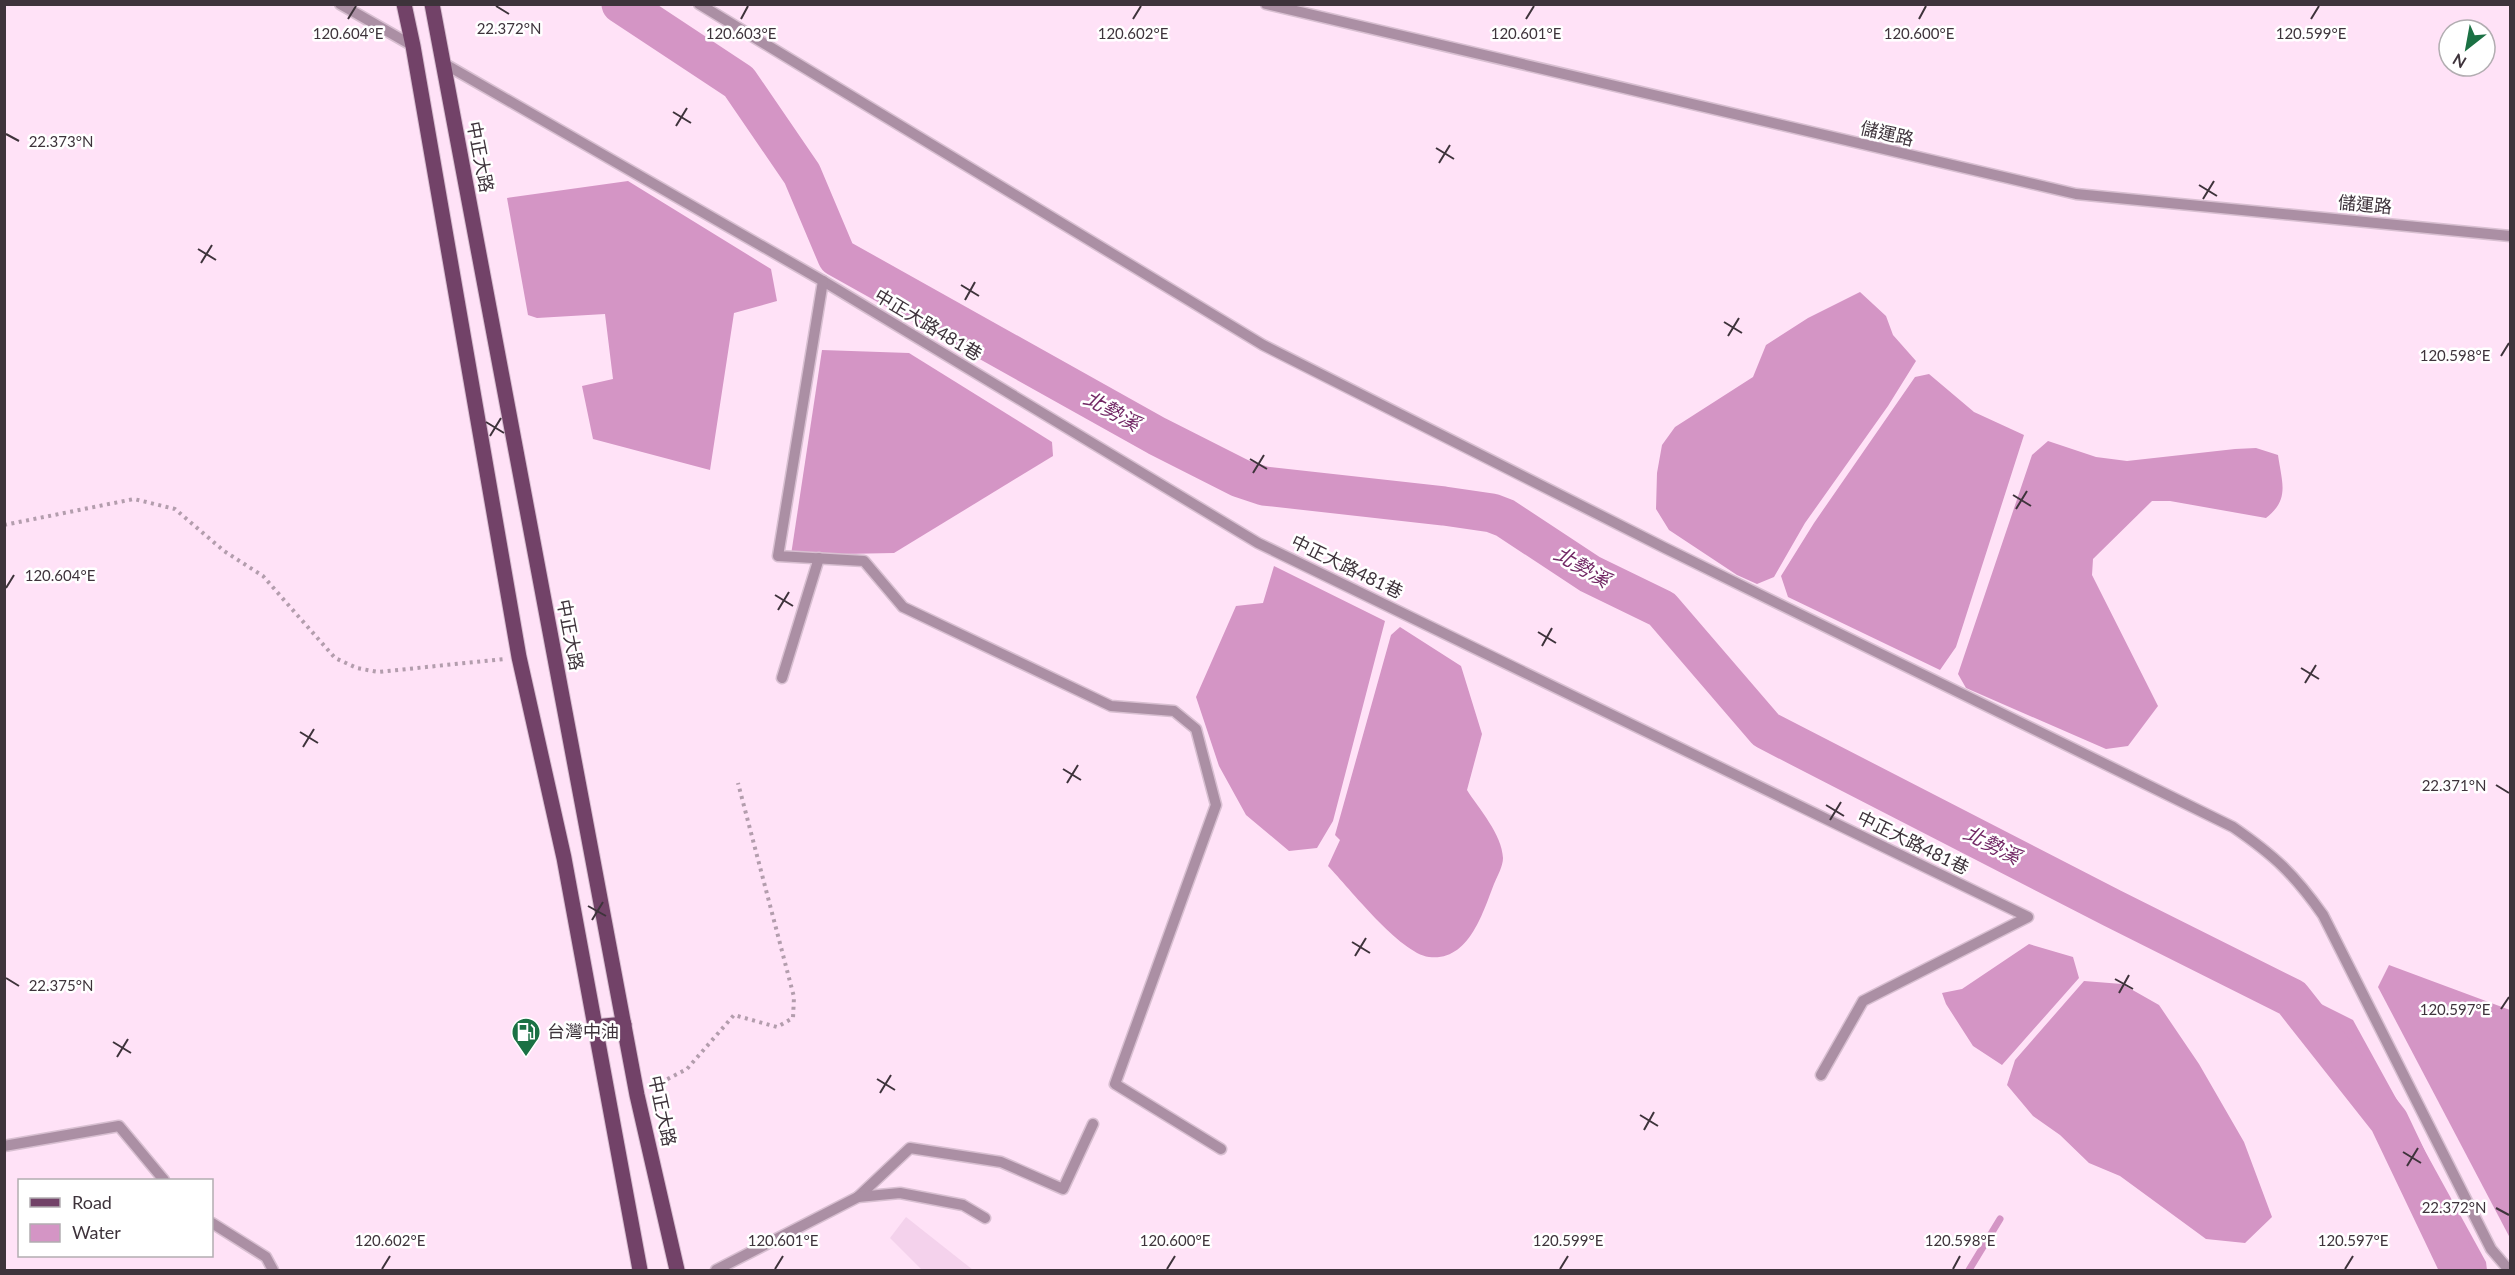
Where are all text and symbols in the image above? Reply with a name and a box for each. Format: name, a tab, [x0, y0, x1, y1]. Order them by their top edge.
north arrow	[2437, 18, 2497, 78]
text: 22.372°N	[477, 19, 541, 37]
text: 120.604°E	[313, 24, 383, 42]
text: 120.603°E	[706, 24, 776, 42]
text: 120.602°E	[1098, 24, 1168, 42]
text: 120.601°E	[1491, 24, 1561, 42]
text: 120.600°E	[1884, 24, 1954, 42]
text: 120.599°E	[2276, 24, 2346, 42]
text: N	[2449, 50, 2469, 73]
street label: 儲運路	[1858, 116, 1916, 150]
street label: 中正大路	[463, 119, 499, 194]
text: 22.373°N	[29, 132, 93, 150]
street label: 儲運路	[2337, 191, 2393, 217]
street label: 中正大路481巷	[871, 283, 986, 365]
text: 120.598°E	[2420, 346, 2490, 364]
water label: 北勢溪	[1080, 385, 1147, 437]
street label: 中正大路481巷	[1288, 530, 1407, 603]
water label: 北勢溪	[1551, 541, 1617, 593]
text: 120.604°E	[25, 566, 95, 584]
street label: 中正大路	[553, 597, 589, 672]
text: 22.371°N	[2422, 776, 2486, 794]
street label: 中正大路481巷	[1854, 806, 1973, 879]
water label: 北勢溪	[1960, 820, 2027, 870]
text: 22.375°N	[29, 976, 93, 994]
text: 120.597°E	[2420, 1000, 2490, 1018]
fuel station icon: 台灣中油	[510, 1016, 542, 1058]
place label: 台灣中油	[547, 1020, 619, 1042]
street label: 中正大路	[645, 1073, 681, 1148]
legend	[18, 1179, 213, 1257]
text: Road	[72, 1191, 112, 1213]
text: 22.372°N	[2422, 1198, 2486, 1216]
text: Water	[72, 1221, 121, 1243]
text: 120.602°E	[355, 1231, 425, 1249]
text: 120.601°E	[748, 1231, 818, 1249]
text: 120.600°E	[1140, 1231, 1210, 1249]
text: 120.599°E	[1533, 1231, 1603, 1249]
text: 120.598°E	[1925, 1231, 1995, 1249]
text: 120.597°E	[2318, 1231, 2388, 1249]

